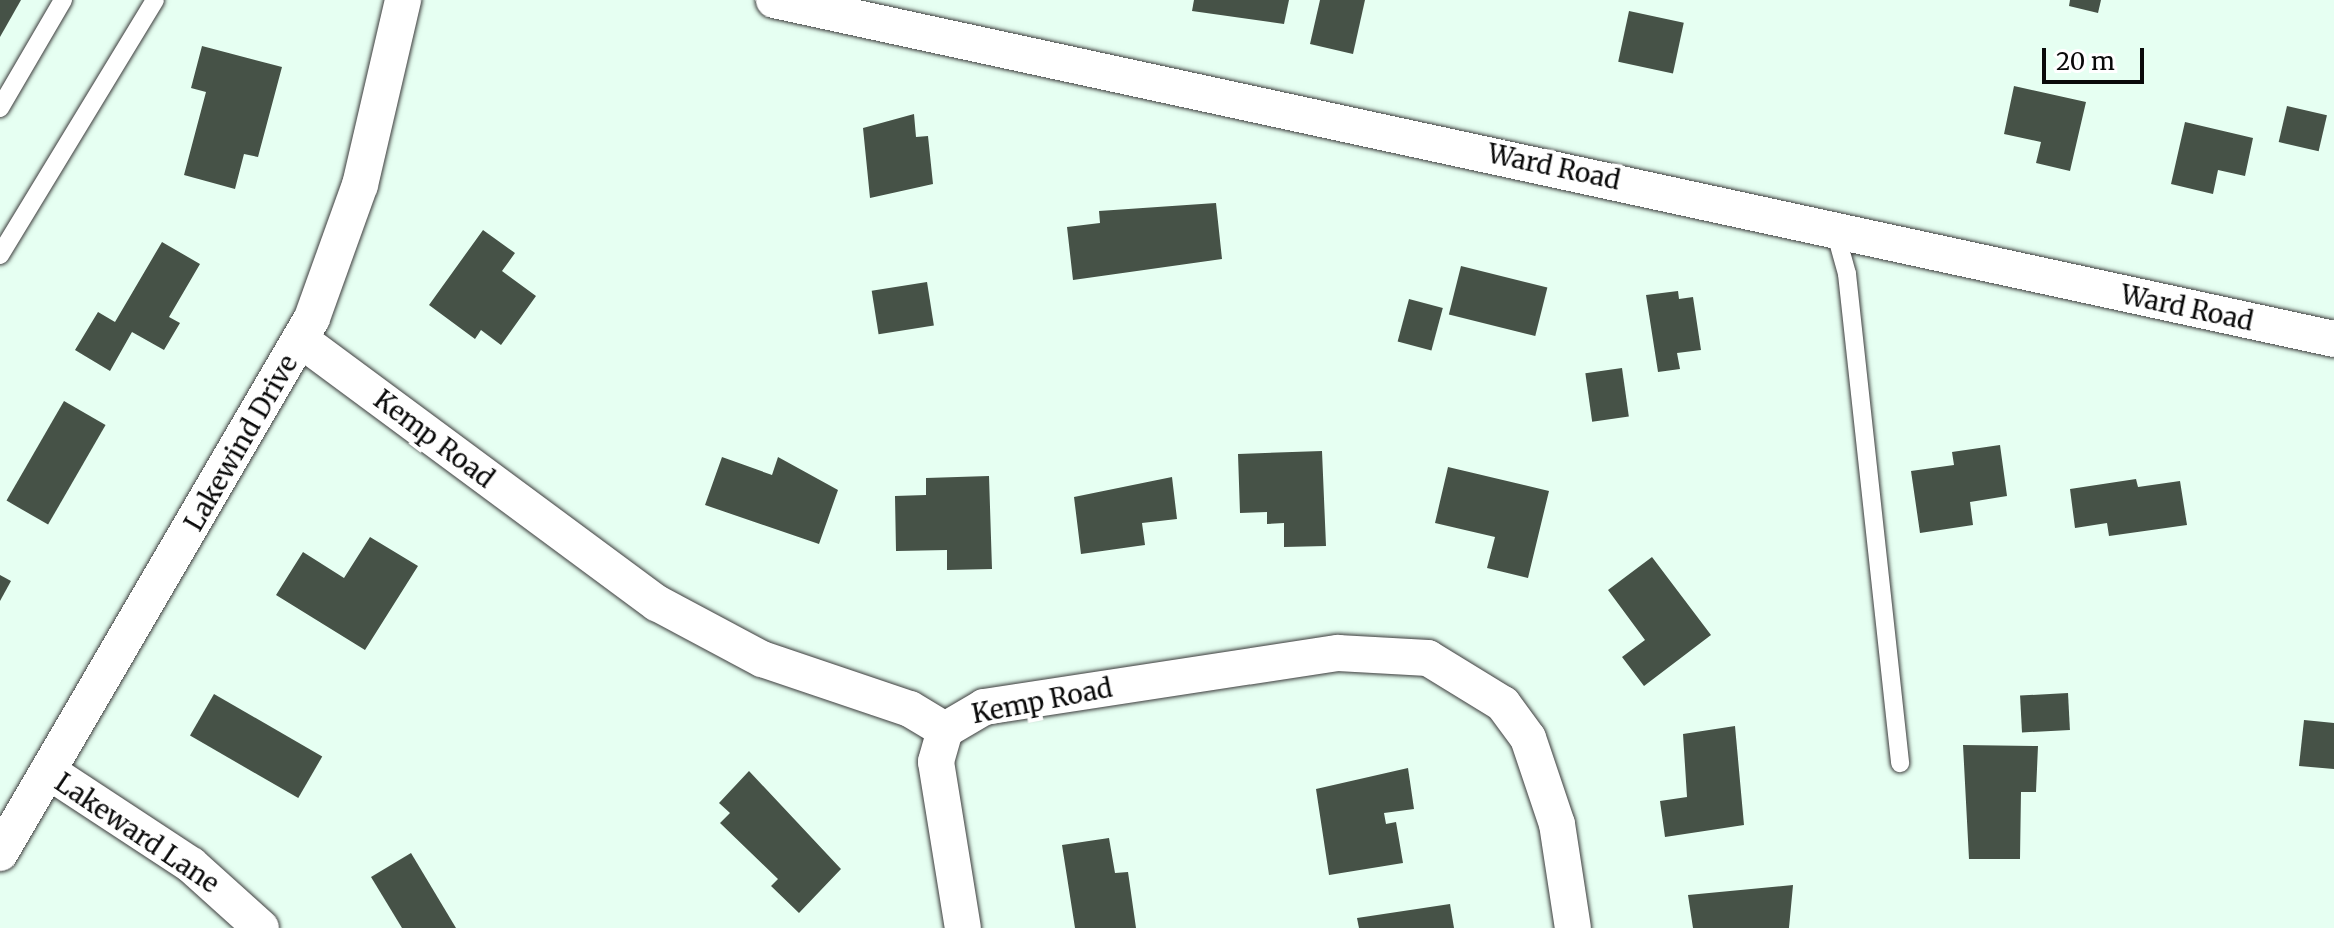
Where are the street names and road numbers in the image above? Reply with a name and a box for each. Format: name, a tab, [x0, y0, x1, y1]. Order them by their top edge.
street label: Ward Road	[1485, 138, 1623, 196]
street label: Ward Road	[2118, 279, 2256, 337]
street label: Lakewind Drive	[178, 350, 304, 536]
street label: Kemp Road	[368, 384, 500, 494]
street label: Kemp Road	[969, 672, 1115, 730]
street label: Lakeward Lane	[49, 767, 225, 899]

